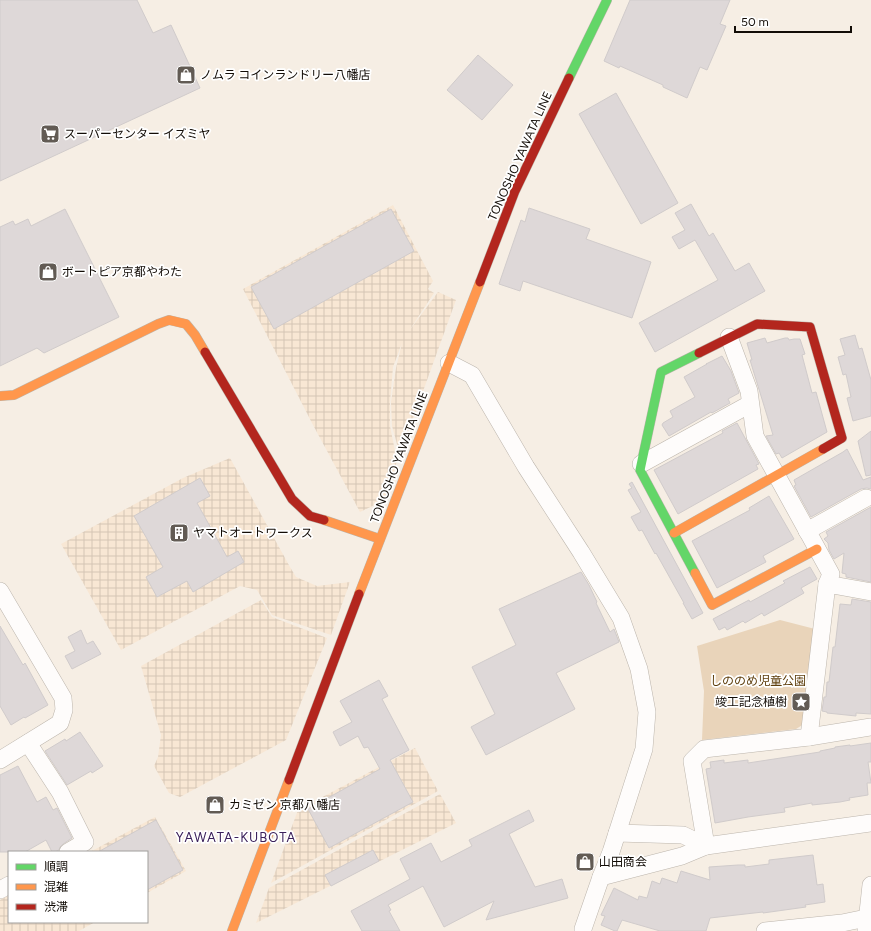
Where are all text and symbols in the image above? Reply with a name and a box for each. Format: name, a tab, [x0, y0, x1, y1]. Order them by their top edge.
scale bar	[735, 8, 851, 34]
text: 50 m	[741, 15, 769, 29]
shop icon: ノムラ コインランドリー八幡店	[175, 64, 197, 86]
place label: ノムラ コインランドリー八幡店	[200, 68, 370, 82]
street label: TONOSHO YAWATA LINE	[485, 89, 555, 223]
supermarket icon: スーパーセンター イズミヤ	[39, 123, 61, 145]
place label: スーパーセンター イズミヤ	[64, 127, 211, 141]
shop icon: ボートピア京都やわた	[37, 261, 59, 283]
place label: ボートピア京都やわた	[62, 265, 182, 279]
street label: TONOSHO YAWATA LINE	[367, 389, 431, 525]
building icon: ヤマトオートワークス	[168, 522, 190, 544]
place label: ヤマトオートワークス	[193, 526, 313, 540]
park label: しののめ児童公園	[710, 674, 806, 688]
place icon: 竣工記念植樹	[790, 691, 812, 713]
place label: 竣工記念植樹	[715, 695, 787, 709]
shop icon: カミゼン 京都八幡店	[204, 794, 226, 816]
place label: カミゼン 京都八幡店	[229, 798, 340, 812]
district label: YAWATA-KUBOTA	[176, 830, 296, 845]
legend	[8, 851, 148, 923]
shop icon: 山田商会	[574, 851, 596, 873]
place label: 山田商会	[599, 855, 647, 869]
text: 順調	[44, 860, 68, 874]
text: 混雑	[44, 880, 68, 894]
text: 渋滞	[44, 900, 68, 914]

